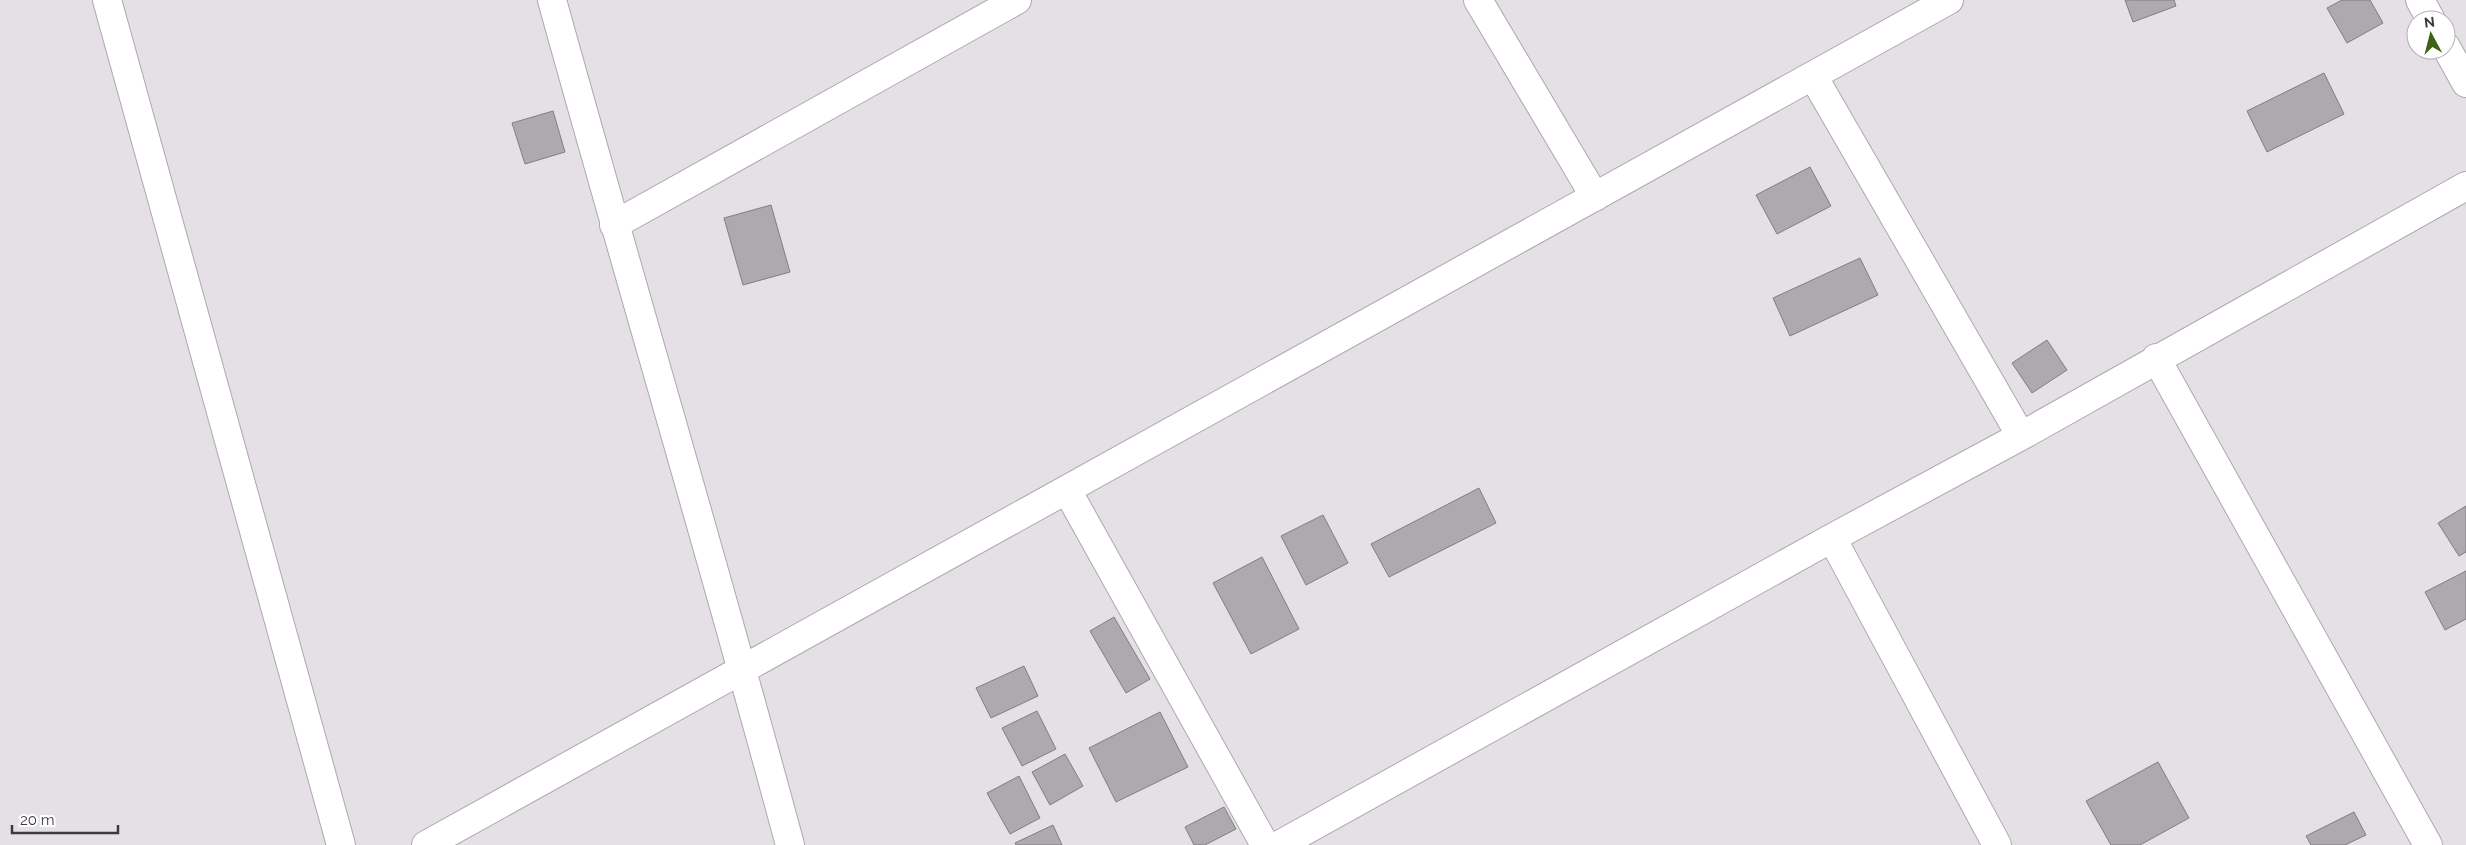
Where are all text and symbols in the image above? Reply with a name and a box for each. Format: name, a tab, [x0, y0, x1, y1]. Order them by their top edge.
north arrow	[2406, 10, 2456, 60]
text: N	[2423, 14, 2436, 31]
scale bar	[12, 802, 119, 834]
text: 20 m	[20, 811, 55, 829]

